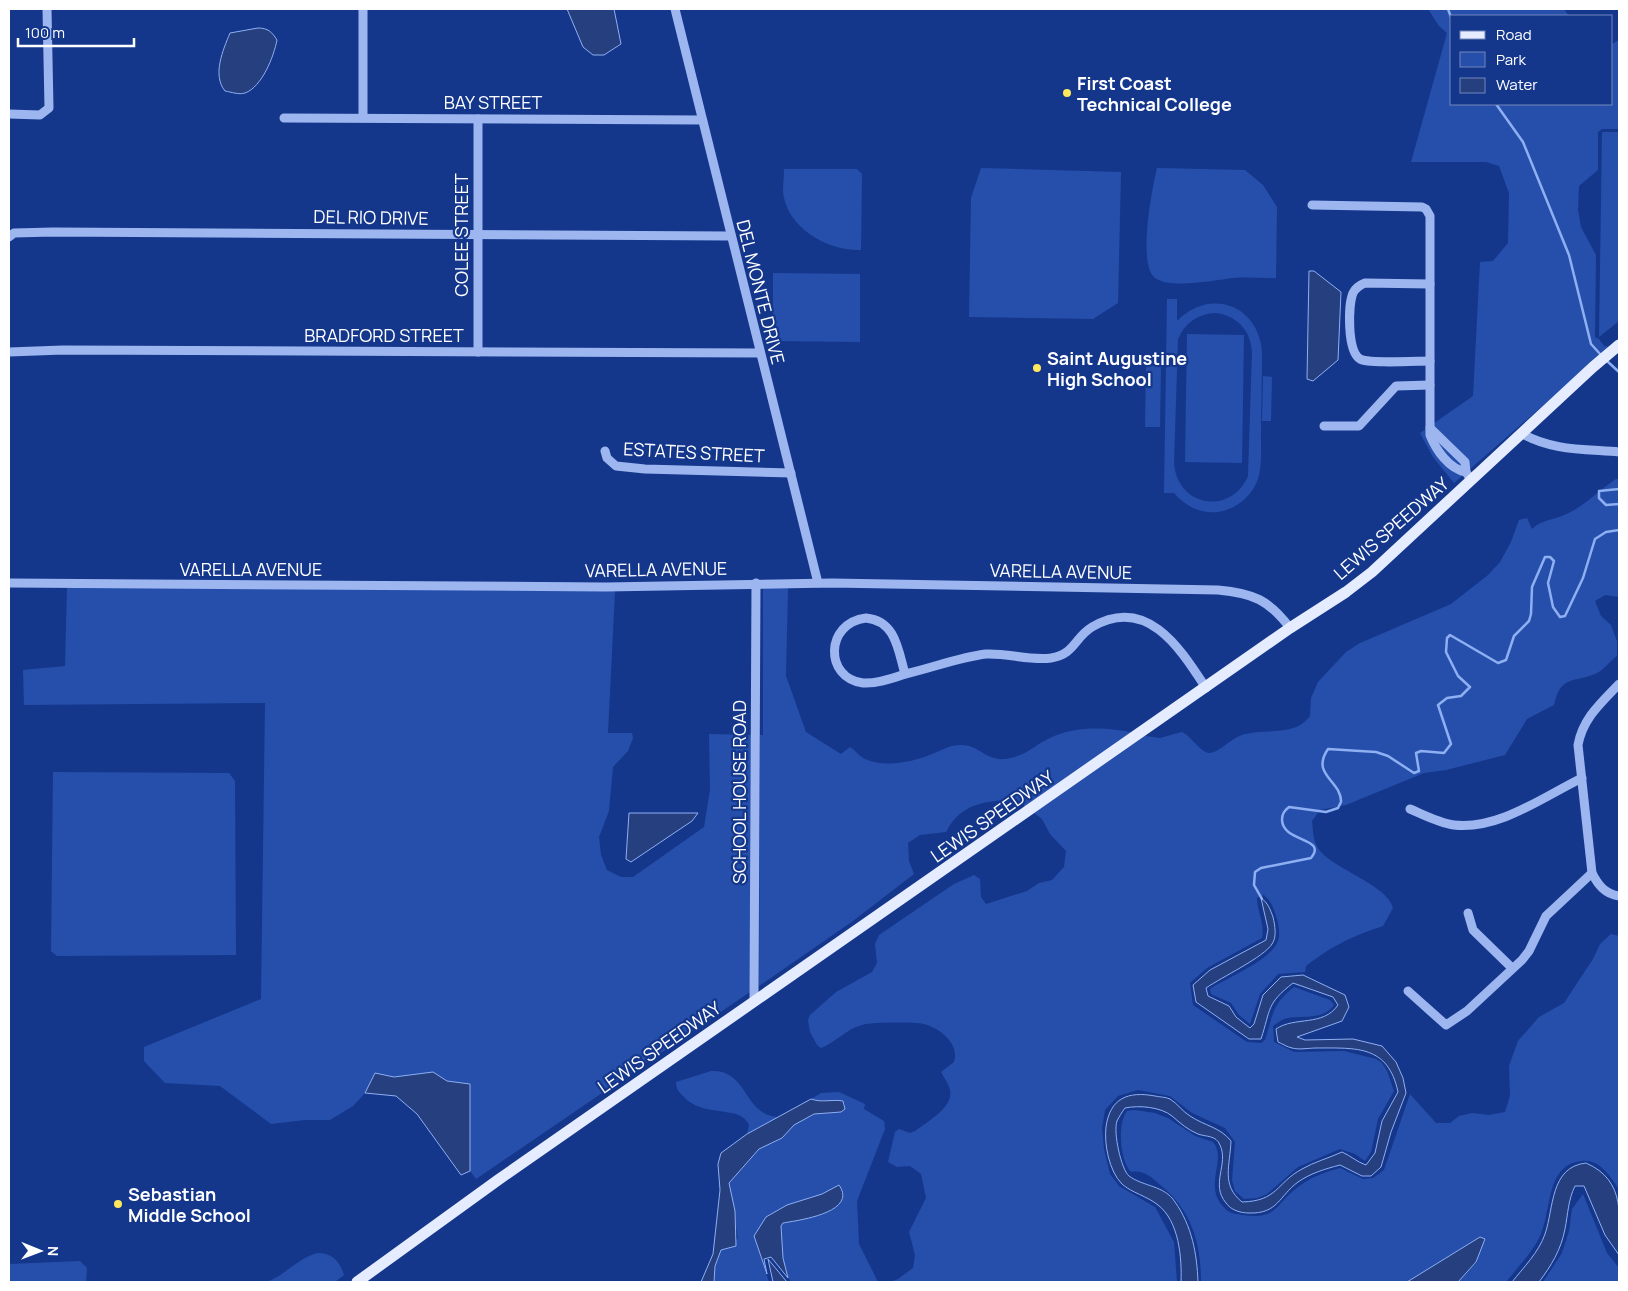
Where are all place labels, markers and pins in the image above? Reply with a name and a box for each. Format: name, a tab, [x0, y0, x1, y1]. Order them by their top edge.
place label: First Coast Technical College	[1077, 71, 1232, 116]
marker: First Coast Technical College	[1061, 87, 1073, 99]
place label: Saint Augustine High School	[1047, 346, 1187, 391]
marker: Saint Augustine High School	[1031, 362, 1043, 374]
place label: Sebastian Middle School	[128, 1182, 251, 1227]
marker: Sebastian Middle School	[112, 1198, 124, 1210]

